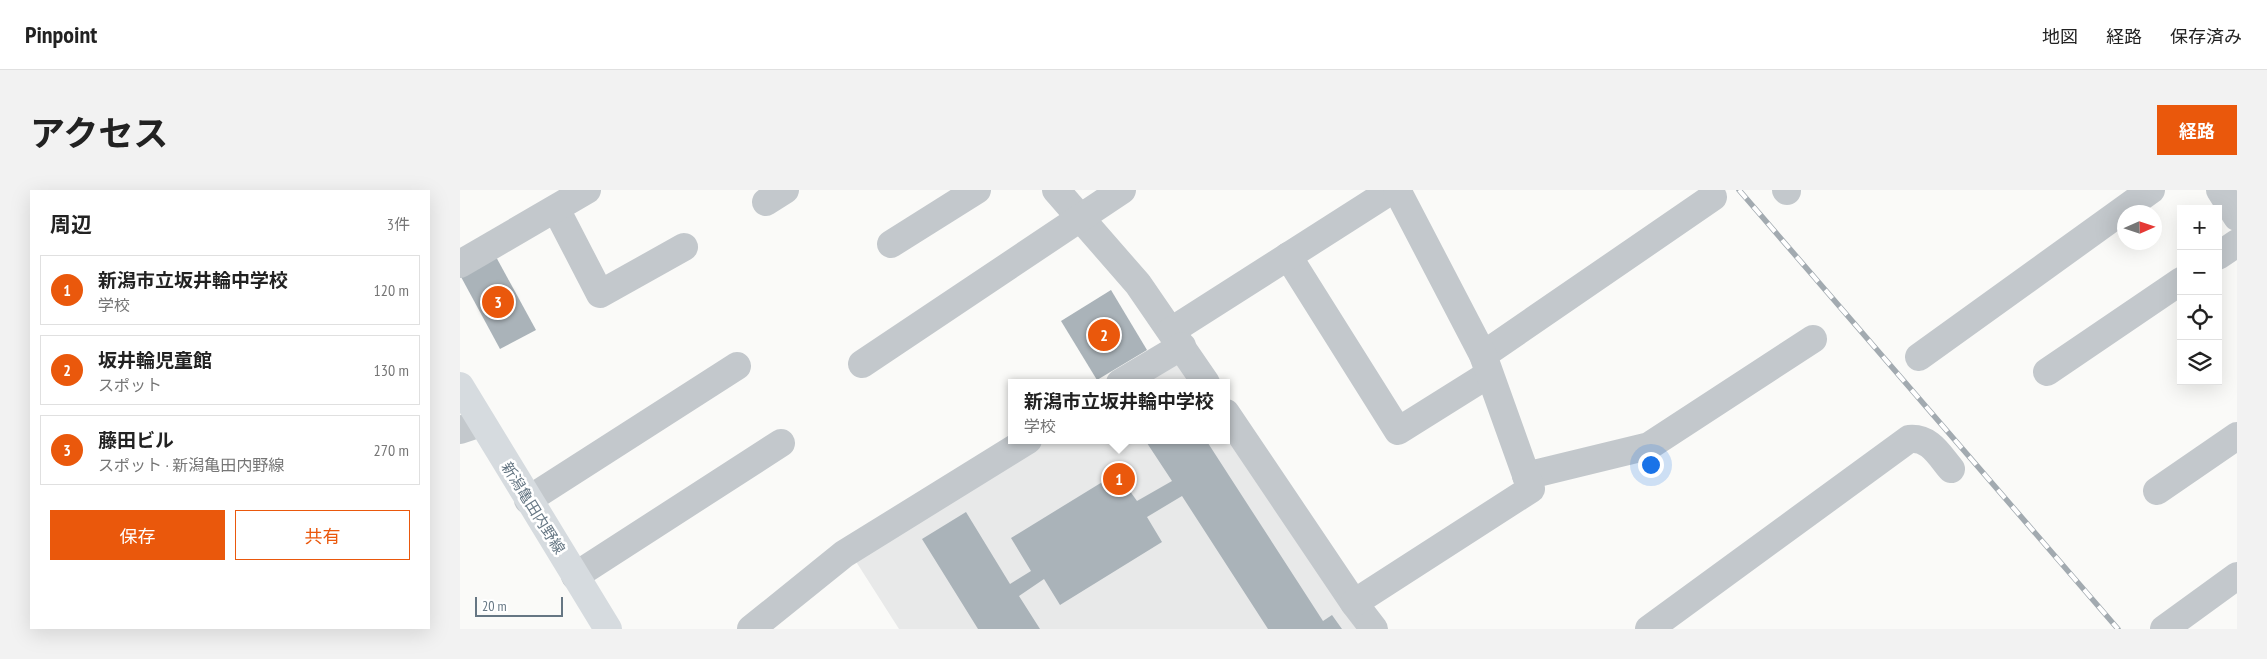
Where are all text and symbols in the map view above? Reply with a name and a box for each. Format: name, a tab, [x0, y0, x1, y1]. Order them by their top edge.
text: Pinpoint	[25, 19, 97, 50]
text: 地図	[2042, 25, 2078, 48]
text: 経路	[2106, 25, 2142, 48]
text: 保存済み	[2170, 25, 2242, 48]
button: 経路	[2157, 105, 2237, 155]
text: アクセス	[30, 110, 168, 156]
north arrow	[2117, 205, 2162, 250]
map controls	[2177, 205, 2222, 385]
button: +	[2177, 205, 2222, 250]
text: 周辺	[50, 211, 92, 238]
text: 3件	[387, 214, 410, 234]
button: −	[2177, 250, 2222, 295]
text: 新潟市立坂井輪中学校	[98, 268, 288, 292]
text: 1	[63, 280, 71, 300]
text: 120 m	[374, 280, 409, 300]
pin: 3	[482, 283, 514, 321]
text: 学校	[98, 295, 130, 315]
button: locate	[2177, 295, 2222, 340]
pin: 2	[1088, 316, 1120, 354]
button: layers	[2177, 340, 2222, 385]
text: 坂井輪児童館	[98, 348, 212, 372]
text: 2	[63, 360, 71, 380]
text: 130 m	[374, 360, 409, 380]
text: スポット	[98, 375, 162, 395]
popup	[1008, 379, 1230, 444]
text: 新潟市立坂井輪中学校	[1024, 389, 1214, 413]
text: 学校	[1024, 416, 1056, 436]
text: 藤田ビル	[98, 428, 174, 452]
text: 3	[63, 440, 71, 460]
text: 270 m	[374, 440, 409, 460]
your location	[1638, 452, 1664, 478]
text: スポット · 新潟亀田内野線	[98, 455, 284, 475]
street label: 新潟亀田内野線	[498, 458, 569, 557]
pin: 1	[1103, 460, 1135, 498]
button: 保存	[50, 510, 225, 560]
button: 共有	[235, 510, 410, 560]
scale bar	[475, 594, 562, 617]
text: 20 m	[482, 597, 507, 615]

